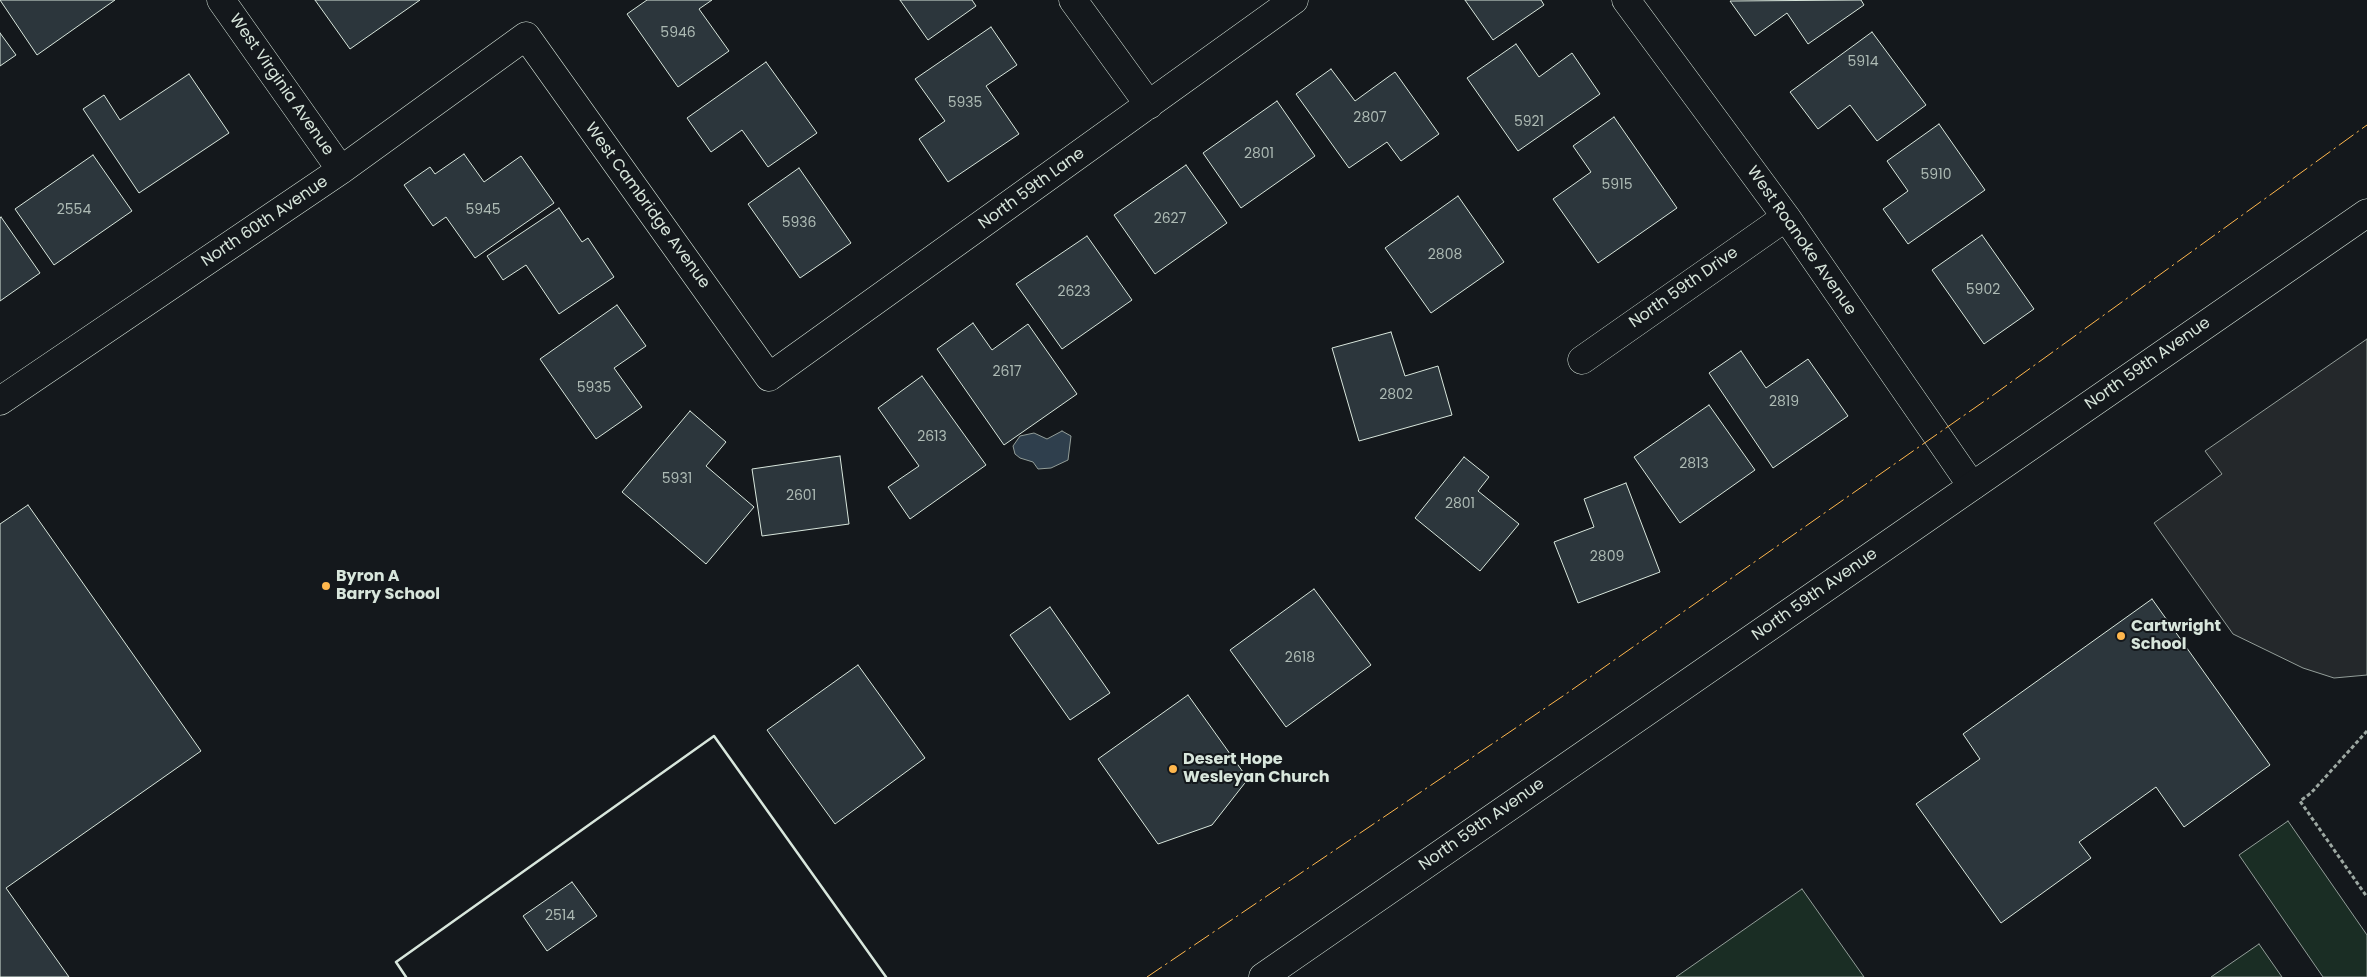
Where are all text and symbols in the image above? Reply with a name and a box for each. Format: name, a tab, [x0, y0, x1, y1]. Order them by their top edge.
street label: West Virginia Avenue	[225, 10, 337, 160]
house number: 5946	[660, 25, 696, 41]
house number: 5914	[1848, 54, 1878, 70]
house number: 5935	[948, 95, 982, 111]
house number: 2807	[1353, 110, 1387, 126]
house number: 5921	[1514, 114, 1544, 130]
street label: West Cambridge Avenue	[580, 119, 714, 293]
street label: North 59th Lane	[975, 144, 1089, 234]
house number: 2801	[1244, 146, 1274, 162]
street label: West Roanoke Avenue	[1742, 163, 1860, 319]
house number: 5910	[1921, 167, 1951, 183]
street label: North 60th Avenue	[198, 173, 332, 271]
house number: 5915	[1602, 177, 1632, 193]
house number: 2554	[57, 202, 91, 218]
house number: 5945	[465, 202, 501, 218]
house number: 2627	[1154, 211, 1186, 227]
house number: 5936	[782, 215, 816, 231]
street label: North 59th Drive	[1626, 243, 1742, 333]
house number: 2808	[1428, 247, 1462, 263]
house number: 5902	[1966, 282, 2000, 298]
house number: 2623	[1057, 284, 1091, 300]
street label: North 59th Avenue	[2082, 314, 2214, 414]
house number: 2617	[992, 364, 1022, 380]
house number: 5935	[577, 380, 611, 396]
house number: 2802	[1379, 387, 1413, 403]
house number: 2819	[1769, 394, 1799, 410]
house number: 2613	[917, 429, 947, 445]
house number: 2813	[1679, 456, 1709, 472]
house number: 5931	[662, 471, 692, 487]
house number: 2601	[786, 488, 816, 504]
house number: 2801	[1445, 496, 1475, 512]
street label: North 59th Avenue	[1749, 545, 1881, 645]
house number: 2809	[1590, 549, 1624, 565]
place label: Byron A Barry School	[336, 567, 440, 605]
marker: Byron A Barry School	[320, 580, 332, 592]
place label: Cartwright School	[2131, 617, 2221, 655]
marker: Cartwright School	[2115, 630, 2127, 642]
house number: 2618	[1285, 650, 1315, 666]
place label: Desert Hope Wesleyan Church	[1183, 750, 1329, 788]
marker: Desert Hope Wesleyan Church	[1167, 763, 1179, 775]
street label: North 59th Avenue	[1416, 775, 1548, 875]
house number: 2514	[545, 908, 575, 924]

